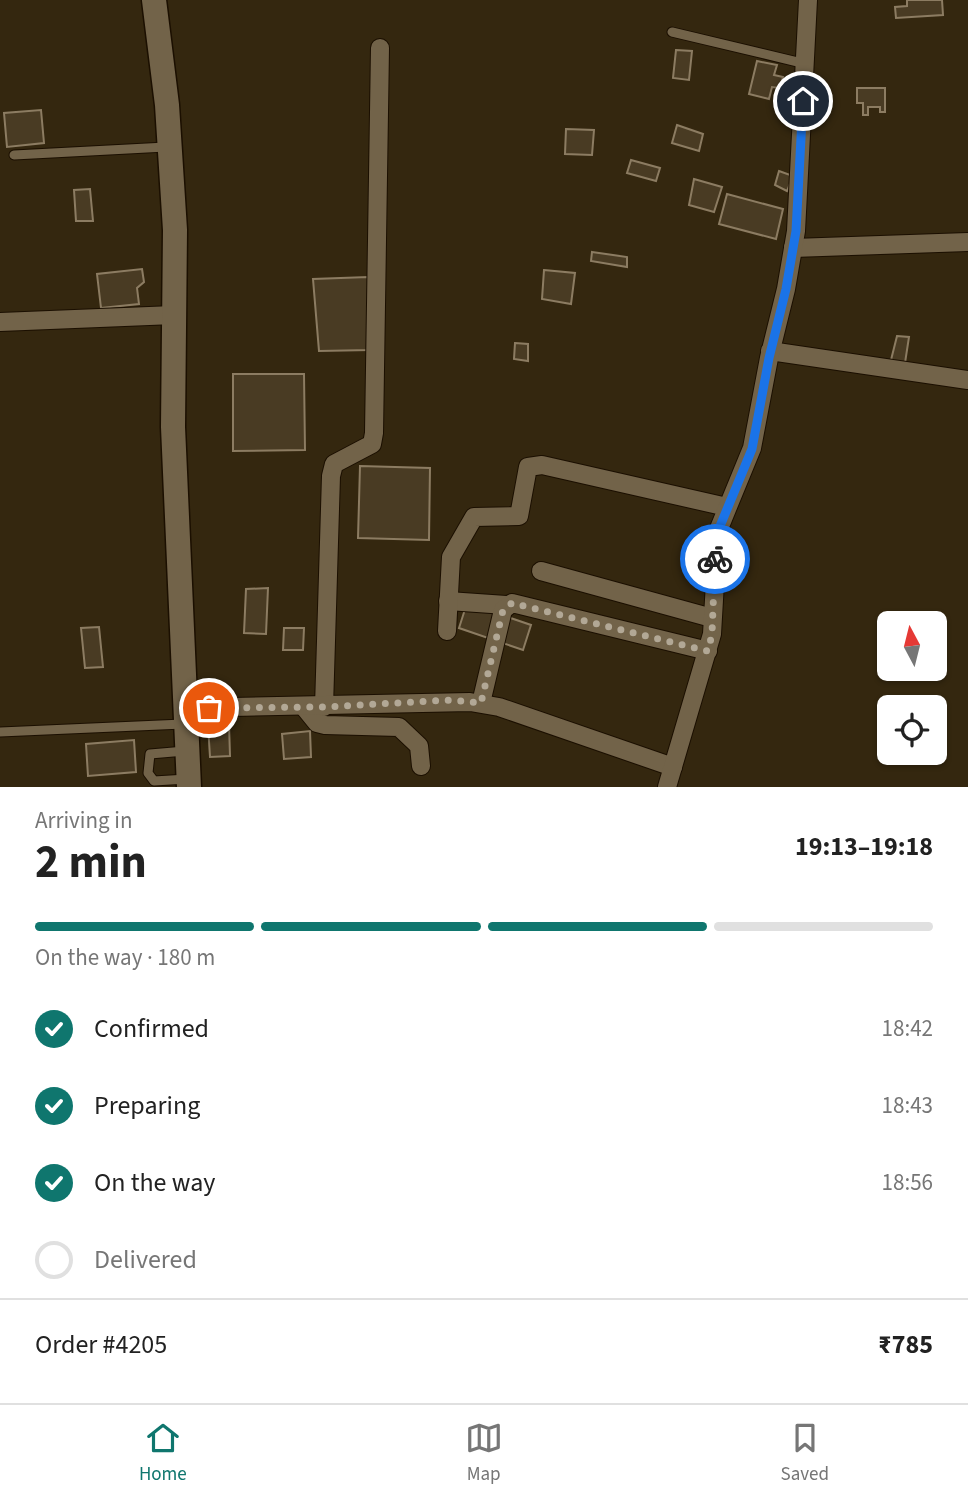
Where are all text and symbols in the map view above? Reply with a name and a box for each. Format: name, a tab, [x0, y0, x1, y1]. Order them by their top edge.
pin	[773, 71, 833, 131]
icon: home	[784, 82, 822, 120]
courier	[680, 524, 750, 594]
icon: bike	[696, 540, 734, 578]
north arrow	[877, 611, 947, 681]
map controls	[877, 611, 947, 765]
pin	[179, 678, 239, 738]
icon: bag	[190, 689, 228, 727]
button: locate	[877, 695, 947, 765]
text: Arriving in	[35, 804, 133, 837]
text: 19:13–19:18	[795, 828, 933, 865]
text: 2 min	[35, 830, 147, 895]
text: On the way · 180 m	[35, 941, 215, 974]
icon: check	[35, 1010, 73, 1048]
text: Confirmed	[94, 1010, 209, 1047]
text: 18:42	[882, 1012, 933, 1045]
icon: check	[35, 1087, 73, 1125]
text: Preparing	[94, 1087, 200, 1124]
text: 18:43	[882, 1089, 933, 1122]
icon: check	[35, 1164, 73, 1202]
text: On the way	[94, 1164, 215, 1201]
text: 18:56	[882, 1166, 933, 1199]
text: Delivered	[94, 1241, 197, 1278]
text: Order #4205	[35, 1326, 167, 1363]
text: ₹785	[878, 1326, 933, 1363]
tab: Home	[139, 1419, 187, 1488]
tab: Map	[465, 1419, 503, 1488]
tab: Saved	[781, 1419, 829, 1488]

